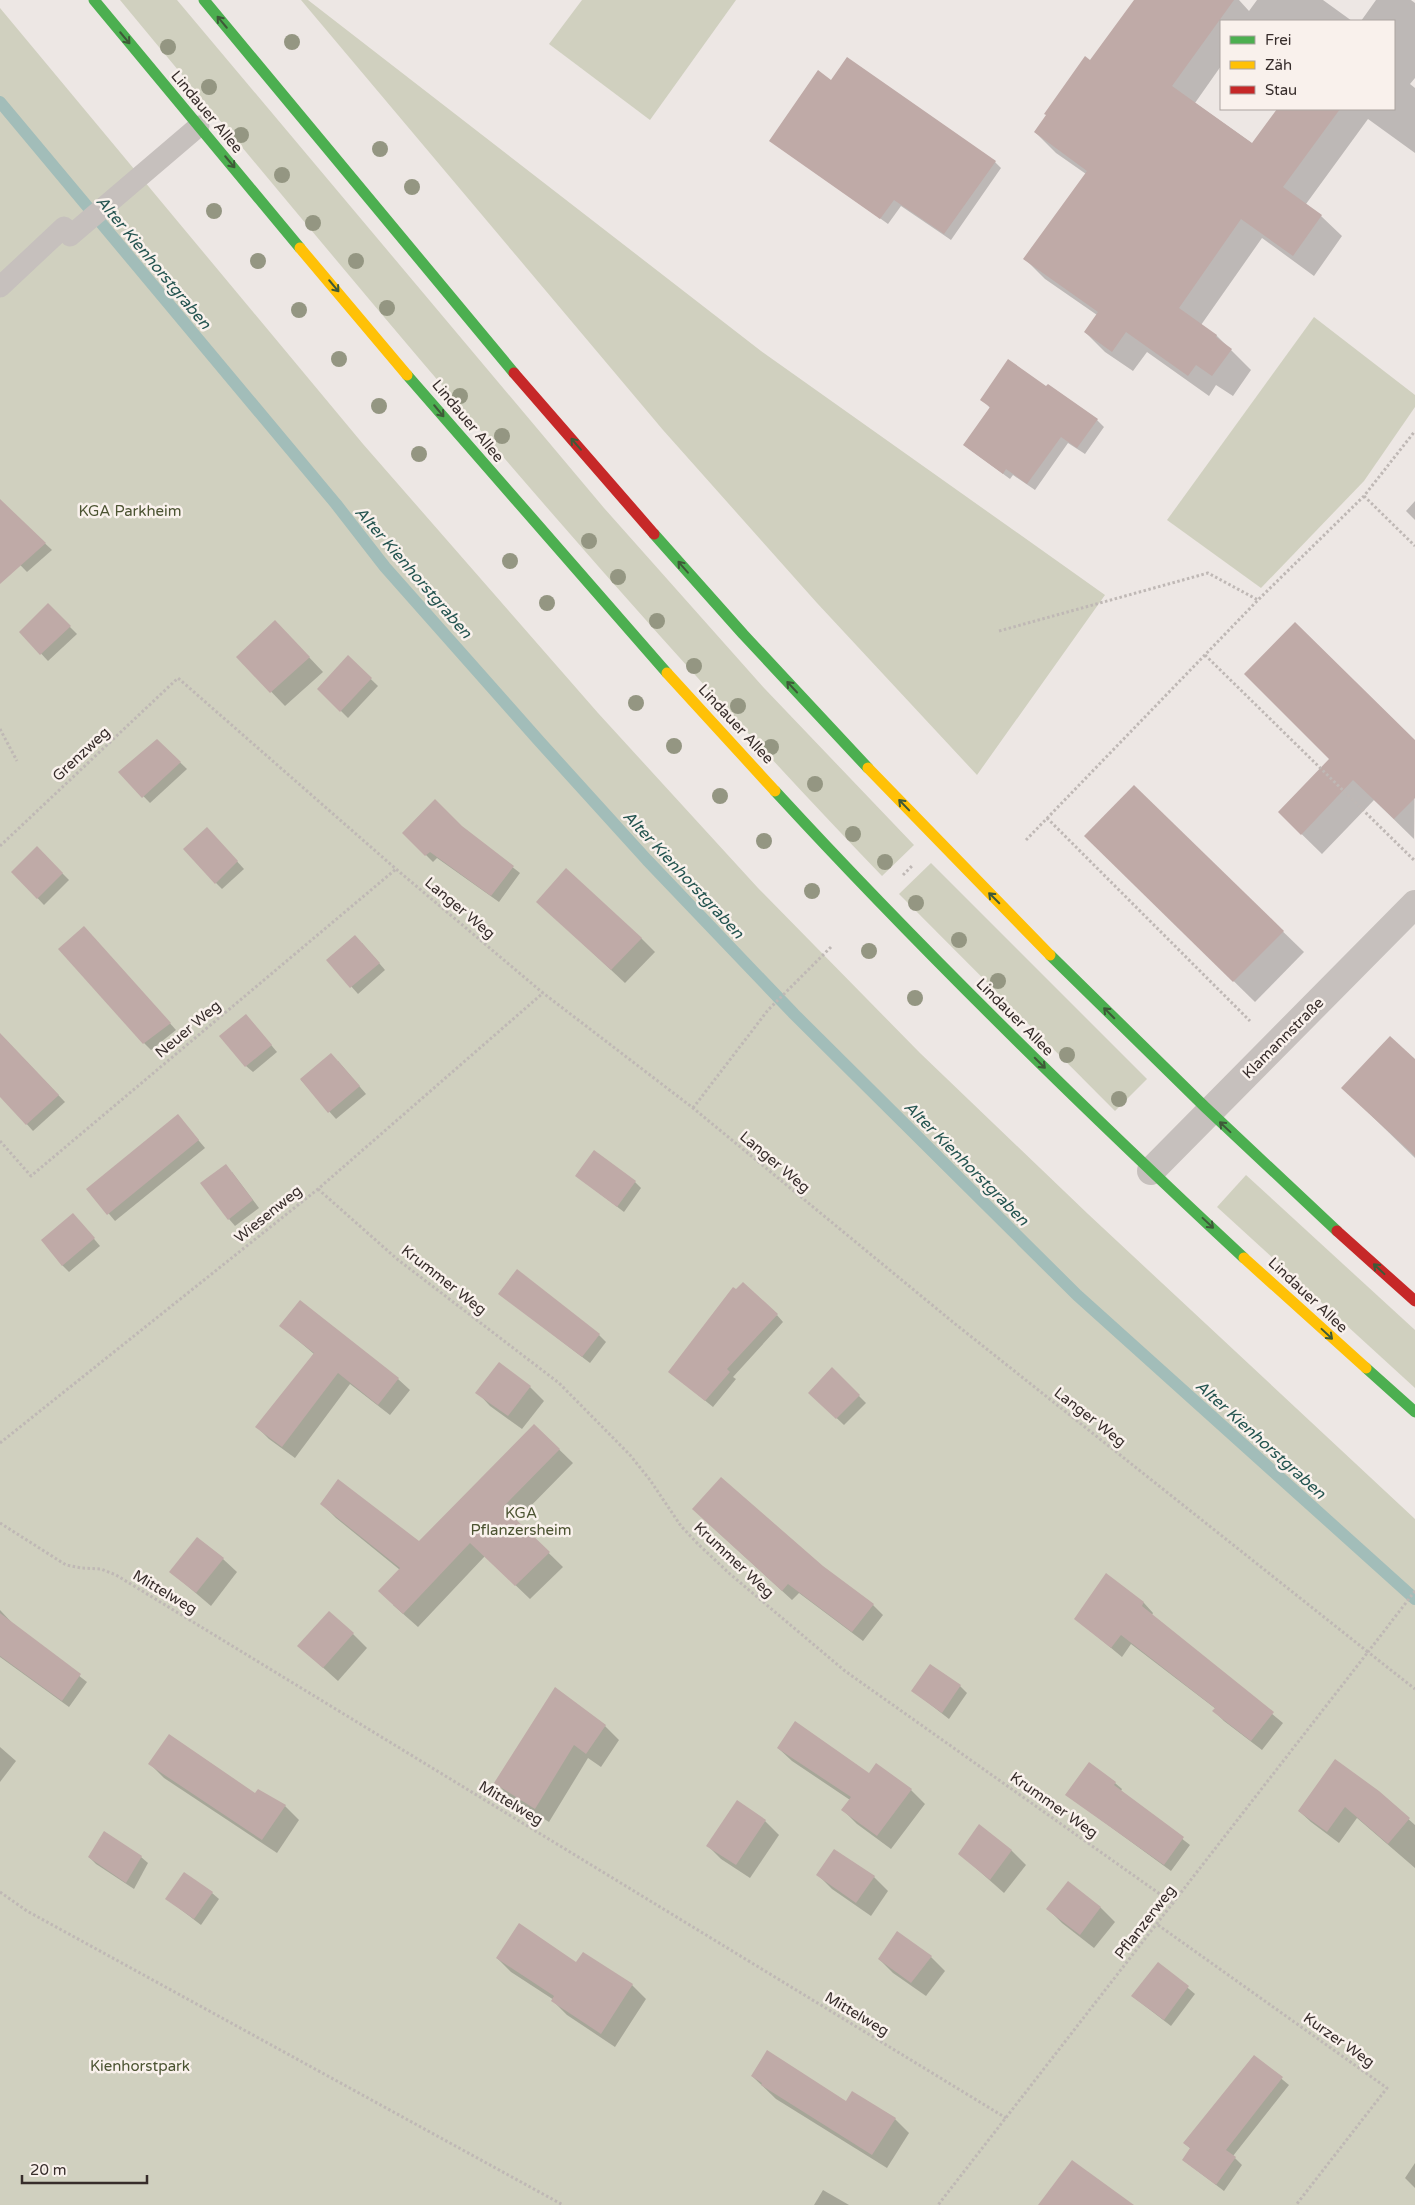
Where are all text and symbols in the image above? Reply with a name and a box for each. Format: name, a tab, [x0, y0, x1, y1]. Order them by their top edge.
one-way arrow	[217, 15, 228, 28]
legend	[1220, 20, 1395, 110]
one-way arrow	[120, 31, 131, 44]
text: Frei	[1265, 31, 1291, 49]
text: Zäh	[1265, 56, 1292, 74]
street label: Lindauer Allee	[167, 67, 247, 157]
text: Stau	[1265, 81, 1297, 99]
one-way arrow	[224, 156, 235, 169]
water label: Alter Kienhorstgraben	[92, 192, 216, 334]
one-way arrow	[329, 280, 340, 293]
street label: Lindauer Allee	[428, 376, 508, 466]
one-way arrow	[434, 404, 445, 417]
one-way arrow	[571, 438, 582, 451]
park label: KGA Parkheim	[78, 502, 182, 520]
water label: Alter Kienhorstgraben	[351, 503, 477, 644]
one-way arrow	[677, 560, 689, 573]
one-way arrow	[786, 680, 798, 693]
street label: Lindauer Allee	[695, 681, 777, 767]
street label: Grenzweg	[49, 723, 113, 785]
one-way arrow	[898, 799, 910, 812]
water label: Alter Kienhorstgraben	[619, 806, 749, 944]
street label: Langer Weg	[421, 873, 499, 943]
one-way arrow	[988, 892, 1000, 904]
street label: Lindauer Allee	[973, 975, 1057, 1059]
street label: Klamannstraße	[1239, 994, 1327, 1082]
street label: Neuer Weg	[152, 996, 224, 1062]
one-way arrow	[1103, 1008, 1115, 1020]
one-way arrow	[1033, 1057, 1046, 1069]
water label: Alter Kienhorstgraben	[900, 1097, 1034, 1231]
one-way arrow	[1219, 1121, 1232, 1133]
street label: Langer Weg	[736, 1127, 814, 1197]
street label: Wiesenweg	[231, 1181, 305, 1247]
one-way arrow	[1201, 1217, 1214, 1229]
street label: Krummer Weg	[398, 1241, 490, 1319]
street label: Lindauer Allee	[1265, 1254, 1351, 1336]
one-way arrow	[1372, 1263, 1385, 1275]
one-way arrow	[1320, 1328, 1333, 1340]
water label: Alter Kienhorstgraben	[1191, 1376, 1330, 1504]
street label: Langer Weg	[1050, 1383, 1130, 1451]
park label: KGA Pflanzersheim	[470, 1504, 572, 1539]
street label: Krummer Weg	[690, 1518, 778, 1602]
street label: Mittelweg	[130, 1566, 200, 1618]
street label: Krummer Weg	[1007, 1768, 1101, 1842]
street label: Mittelweg	[476, 1777, 546, 1829]
street label: Pflanzerweg	[1111, 1882, 1179, 1962]
street label: Mittelweg	[822, 1988, 892, 2040]
street label: Kurzer Weg	[1300, 2009, 1378, 2071]
park label: Kienhorstpark	[90, 2057, 190, 2075]
scale bar	[22, 2152, 148, 2184]
text: 20 m	[30, 2161, 67, 2179]

